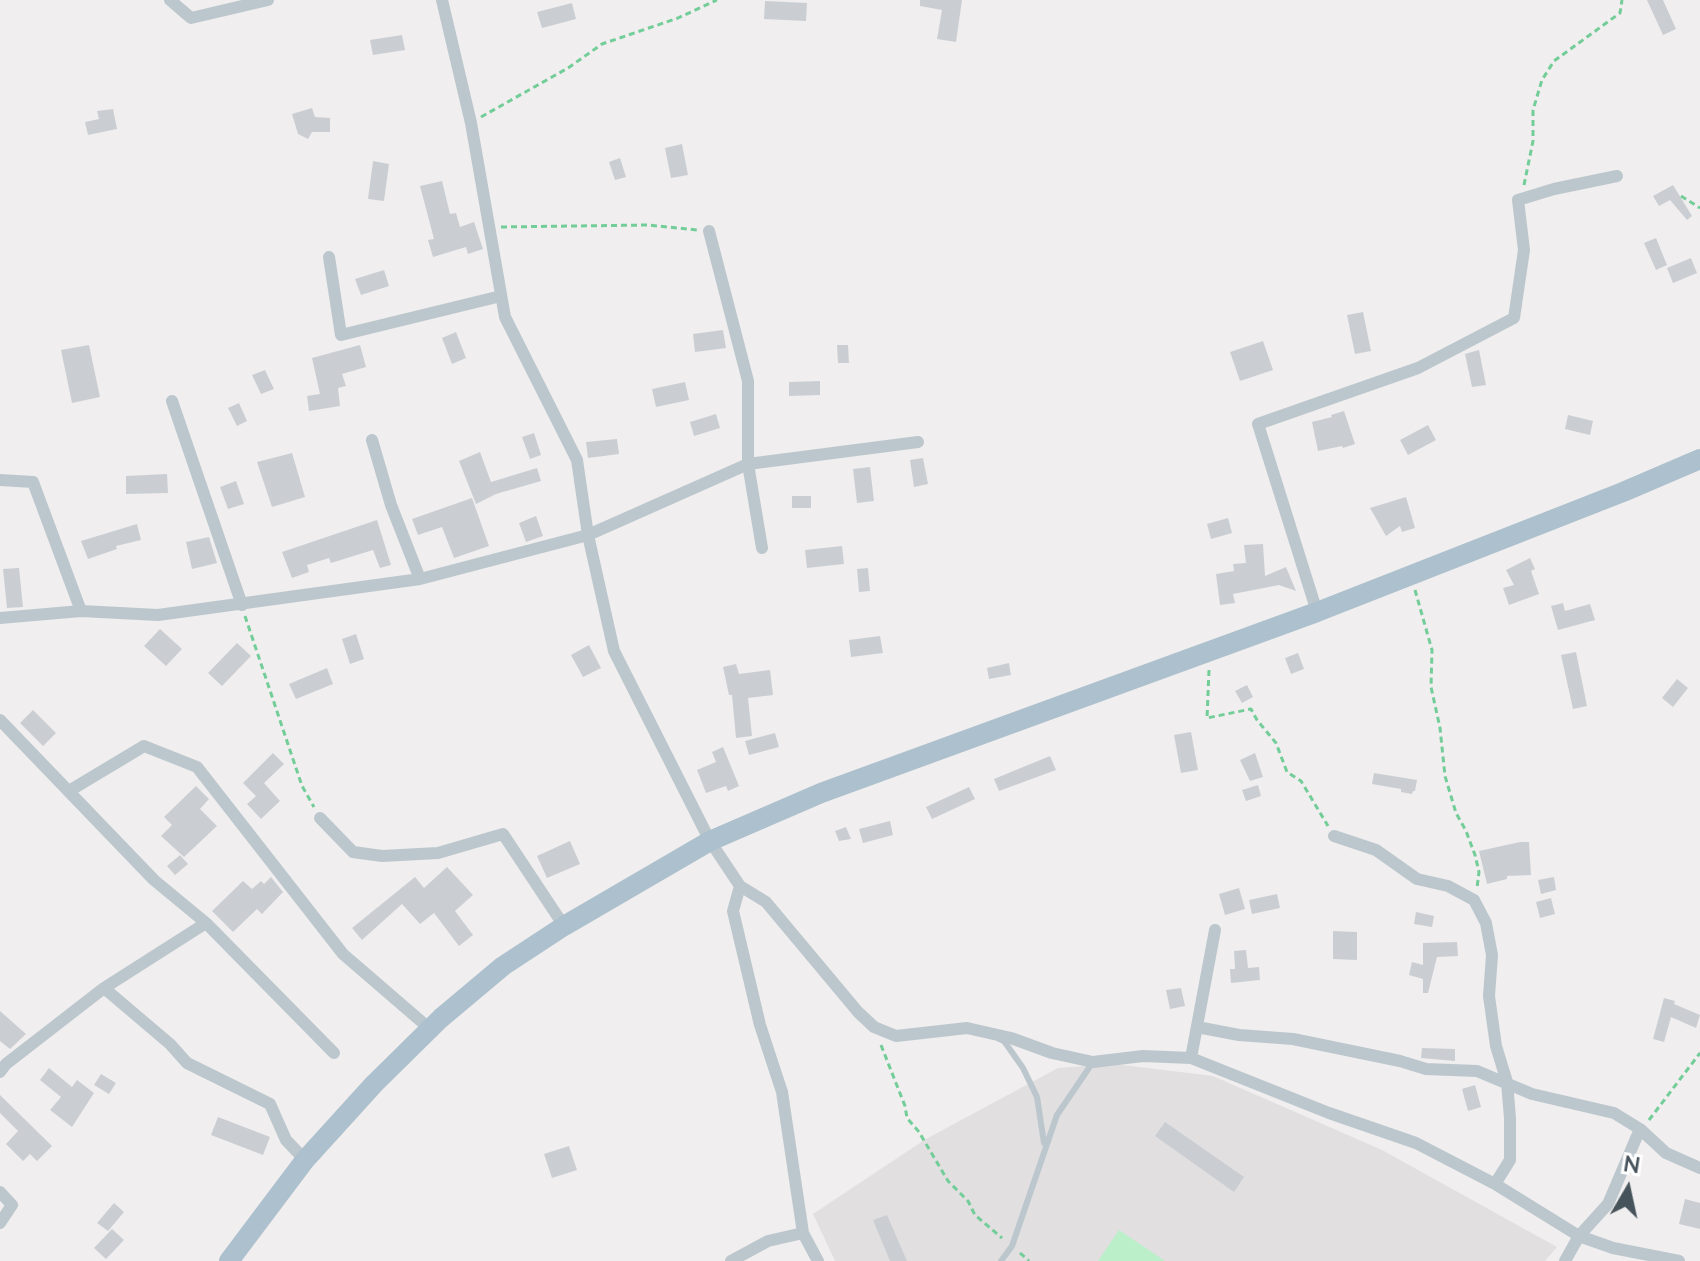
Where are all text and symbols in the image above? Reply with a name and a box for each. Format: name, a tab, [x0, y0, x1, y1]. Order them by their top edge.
north arrow	[1588, 1149, 1668, 1229]
text: N	[1621, 1149, 1642, 1181]

